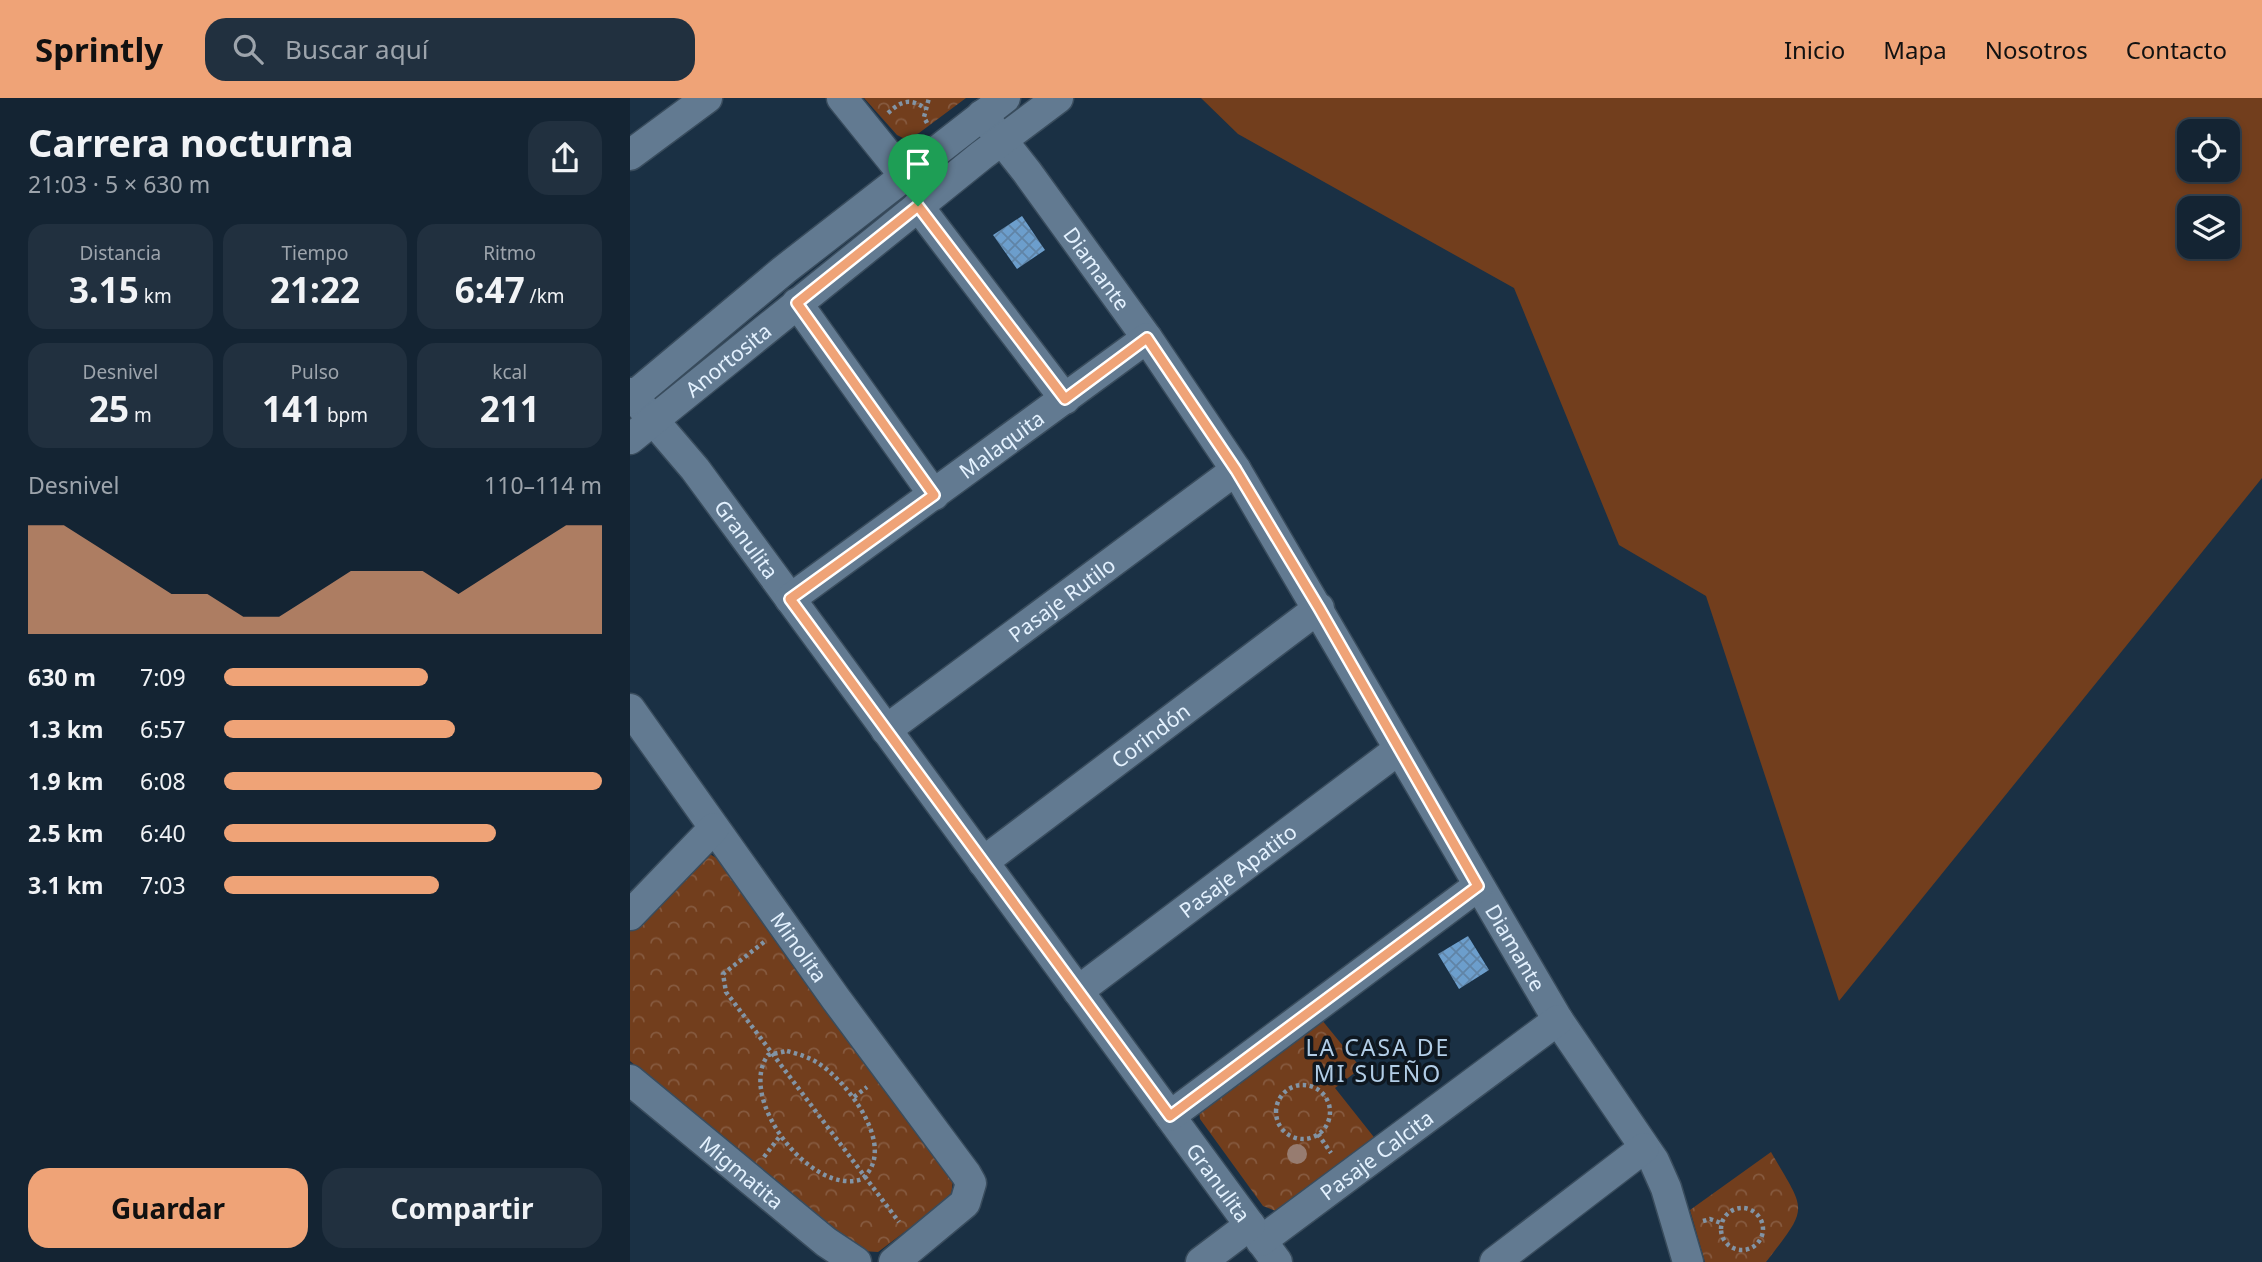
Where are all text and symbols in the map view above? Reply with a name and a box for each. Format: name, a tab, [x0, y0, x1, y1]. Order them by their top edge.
search box	[205, 18, 695, 81]
text: Sprintly	[35, 27, 163, 72]
icon: search	[229, 30, 267, 68]
text: Buscar aquí	[285, 31, 428, 67]
text: Inicio	[1784, 33, 1845, 66]
text: Mapa	[1883, 33, 1947, 66]
text: Nosotros	[1985, 33, 2088, 66]
text: Contacto	[2126, 33, 2227, 66]
text: Carrera nocturna	[28, 116, 354, 168]
map controls	[2177, 119, 2240, 259]
button: locate	[2177, 119, 2240, 182]
button: share	[528, 121, 602, 195]
pin	[888, 134, 948, 206]
icon: arrive	[899, 145, 937, 183]
text: 21:03 · 5 × 630 m	[28, 168, 210, 200]
button: layers	[2177, 196, 2240, 259]
street label: Diamante	[1057, 221, 1137, 316]
text: Distancia	[79, 240, 161, 266]
text: Tiempo	[281, 240, 349, 266]
text: Ritmo	[483, 240, 536, 266]
text: 3.15	[69, 266, 139, 313]
text: 21:22	[270, 266, 360, 313]
text: 6:47	[455, 266, 525, 313]
text: km	[139, 283, 172, 309]
text: /km	[525, 283, 565, 309]
street label: Anortosita	[679, 317, 777, 403]
text: Desnivel	[83, 359, 158, 385]
text: Pulso	[291, 359, 339, 385]
text: kcal	[492, 359, 527, 385]
text: 25	[89, 385, 129, 432]
text: 141	[262, 385, 322, 432]
text: 211	[480, 385, 540, 432]
text: m	[129, 402, 152, 428]
text: bpm	[322, 402, 368, 428]
street label: Malaquita	[953, 404, 1050, 485]
text: Desnivel	[28, 469, 120, 501]
text: 110–114 m	[484, 469, 602, 501]
street label: Granulita	[708, 494, 785, 584]
street label: Pasaje Rutilo	[1003, 551, 1121, 648]
text: 630 m	[28, 661, 96, 693]
text: 7:09	[140, 661, 186, 693]
street label: Corindón	[1105, 697, 1196, 774]
text: 1.3 km	[28, 713, 103, 745]
text: 6:57	[140, 713, 186, 745]
text: 1.9 km	[28, 765, 103, 797]
text: 6:08	[140, 765, 186, 797]
text: 2.5 km	[28, 817, 103, 849]
text: 6:40	[140, 817, 186, 849]
street label: Pasaje Apatito	[1173, 817, 1302, 924]
text: 3.1 km	[28, 869, 103, 901]
text: 7:03	[140, 869, 186, 901]
street label: Diamante	[1479, 899, 1552, 996]
street label: Minolita	[764, 906, 834, 988]
district label: LA CASA DE MI SUEÑO	[1306, 1031, 1450, 1089]
street label: Pasaje Calcita	[1314, 1104, 1439, 1206]
street label: Migmatita	[694, 1129, 790, 1215]
street label: Granulita	[1180, 1137, 1257, 1228]
button: Guardar	[28, 1168, 308, 1248]
button: Compartir	[322, 1168, 602, 1248]

